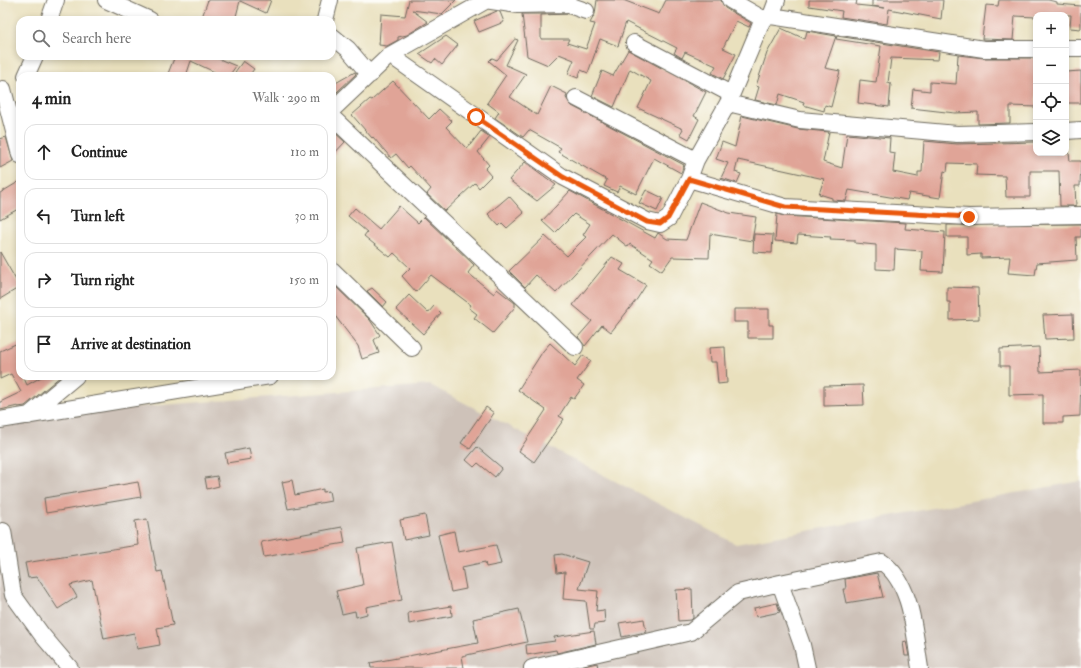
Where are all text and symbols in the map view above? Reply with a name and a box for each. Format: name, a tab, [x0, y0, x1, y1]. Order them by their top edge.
map controls	[1033, 12, 1069, 156]
button: +	[1033, 12, 1069, 48]
search box	[16, 16, 336, 60]
icon: search	[30, 27, 52, 49]
text: Search here	[62, 29, 131, 48]
button: −	[1033, 48, 1069, 84]
button: locate	[1033, 84, 1069, 120]
text: 4 min	[32, 88, 71, 109]
text: Walk · 290 m	[252, 90, 320, 106]
route start	[467, 108, 485, 126]
button: layers	[1033, 120, 1069, 156]
icon: ahead	[33, 141, 55, 163]
text: Continue	[71, 143, 127, 162]
text: 110 m	[290, 144, 319, 160]
icon: left	[33, 205, 55, 227]
text: Turn left	[71, 207, 125, 226]
text: 30 m	[295, 208, 319, 224]
route end	[960, 208, 978, 226]
icon: right	[33, 269, 55, 291]
text: Turn right	[71, 271, 134, 290]
text: 150 m	[289, 272, 319, 288]
icon: arrive	[33, 333, 55, 355]
text: Arrive at destination	[71, 335, 191, 354]

